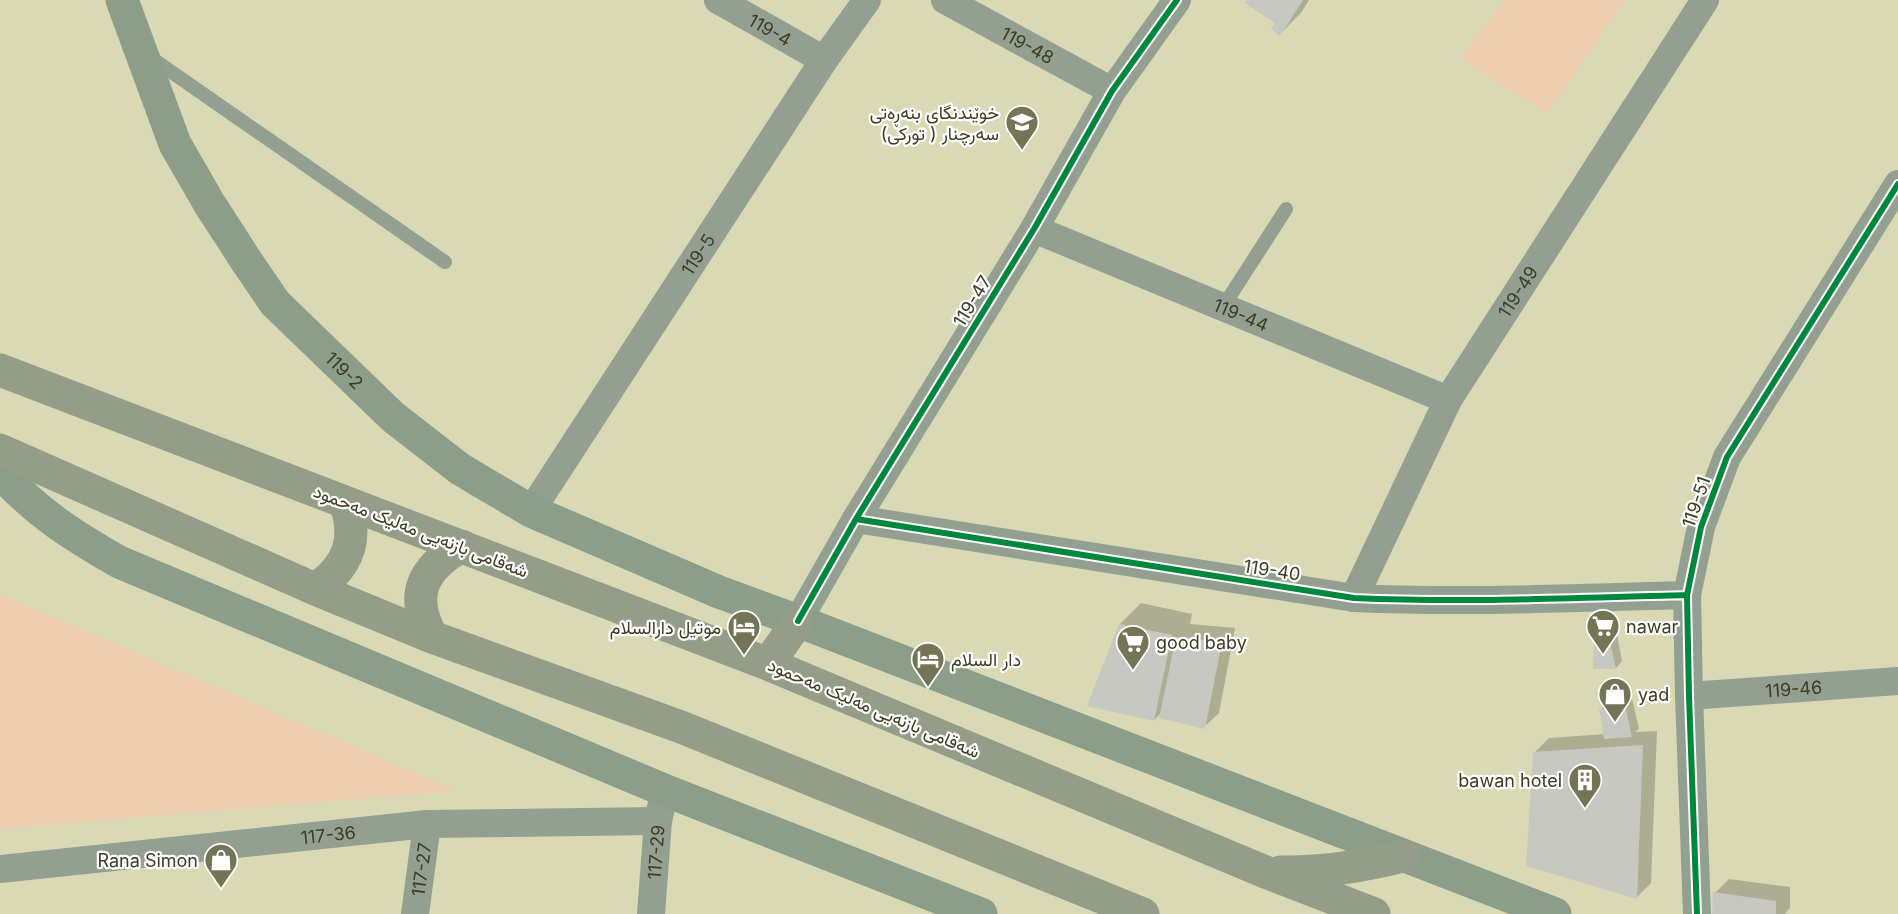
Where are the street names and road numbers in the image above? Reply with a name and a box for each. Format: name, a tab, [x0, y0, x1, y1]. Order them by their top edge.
street label: 119-4	[745, 9, 795, 50]
street label: 119-48	[998, 22, 1058, 68]
street label: 119-5	[677, 230, 719, 279]
street label: 119-49	[1493, 262, 1542, 321]
street label: 119-47	[949, 272, 995, 330]
street label: 119-44	[1211, 294, 1272, 335]
street label: 119-2	[321, 347, 368, 393]
street label: 119-51	[1678, 474, 1714, 530]
street label: شەقامی بازنەیی مەلیک مەحمود	[310, 480, 531, 583]
street label: 119-40	[1242, 555, 1302, 585]
street label: شەقامی بازنەیی مەلیک مەحمود	[765, 654, 983, 763]
street label: 119-46	[1765, 676, 1823, 701]
street label: 117-36	[300, 821, 357, 848]
street label: 117-29	[643, 824, 668, 880]
street label: 117-27	[407, 841, 435, 897]

